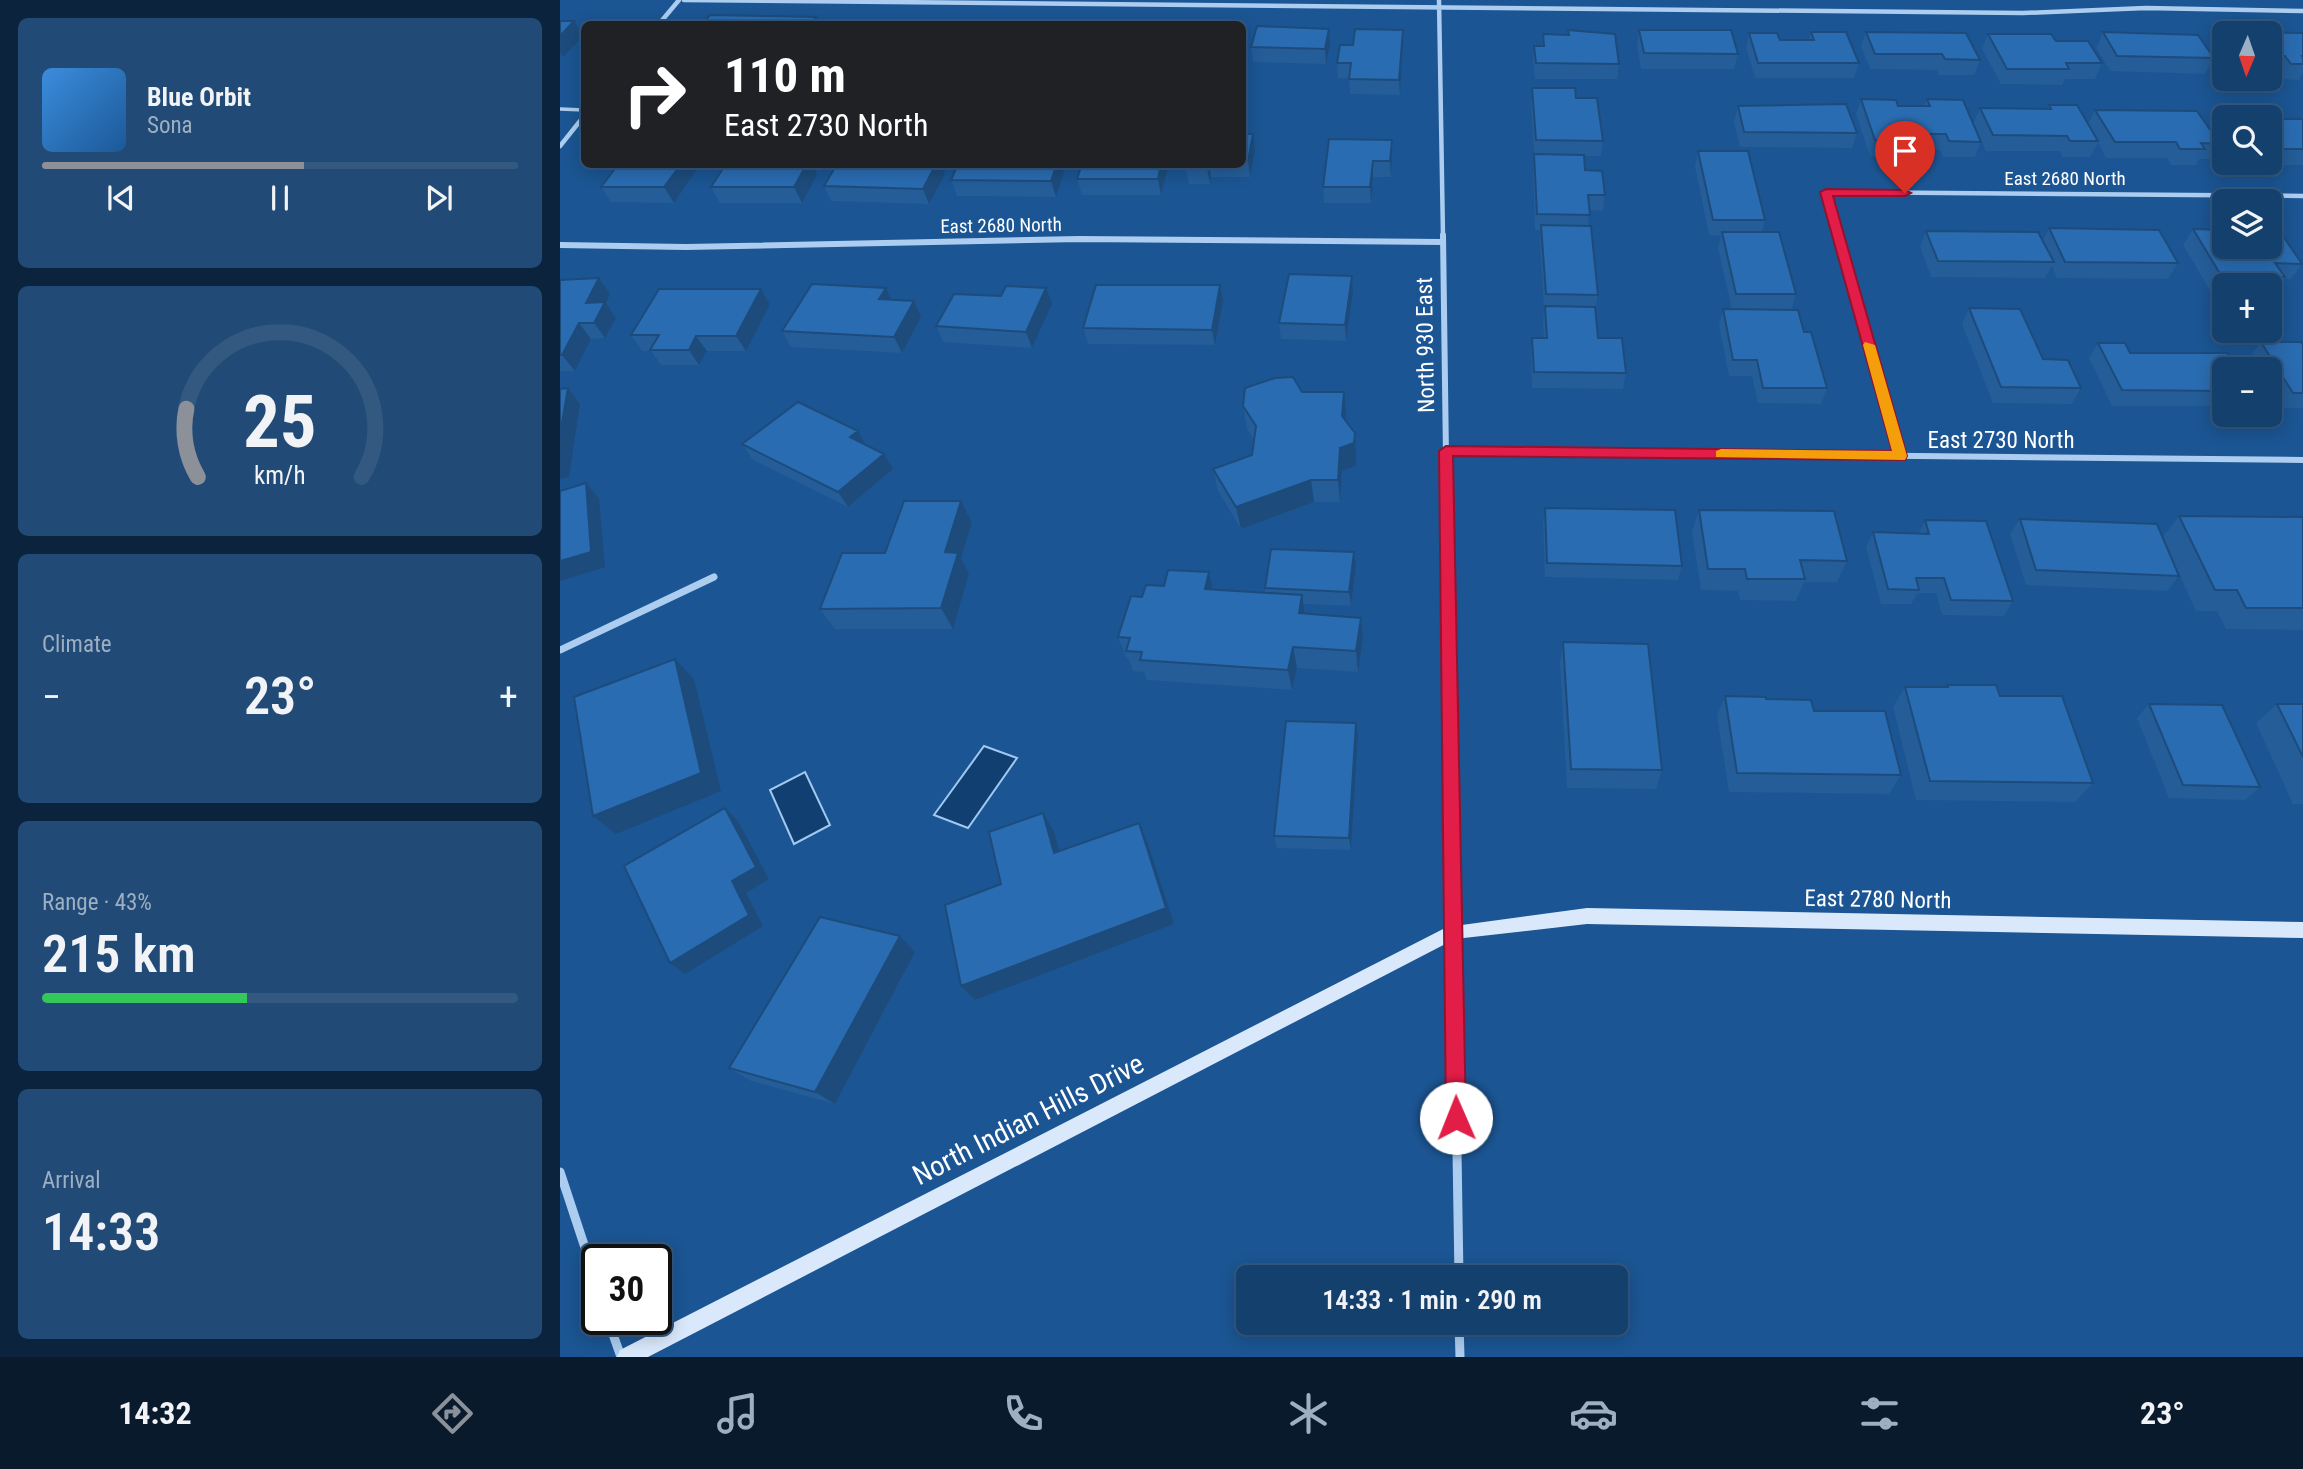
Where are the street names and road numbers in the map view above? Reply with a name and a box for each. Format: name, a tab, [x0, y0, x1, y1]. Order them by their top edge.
street label: East 2680 North	[2004, 167, 2126, 190]
street label: East 2680 North	[940, 213, 1062, 238]
street label: North 930 East	[1411, 277, 1440, 413]
street label: East 2730 North	[1928, 427, 2075, 454]
street label: East 2780 North	[1804, 885, 1952, 914]
street label: North Indian Hills Drive	[907, 1047, 1149, 1192]

